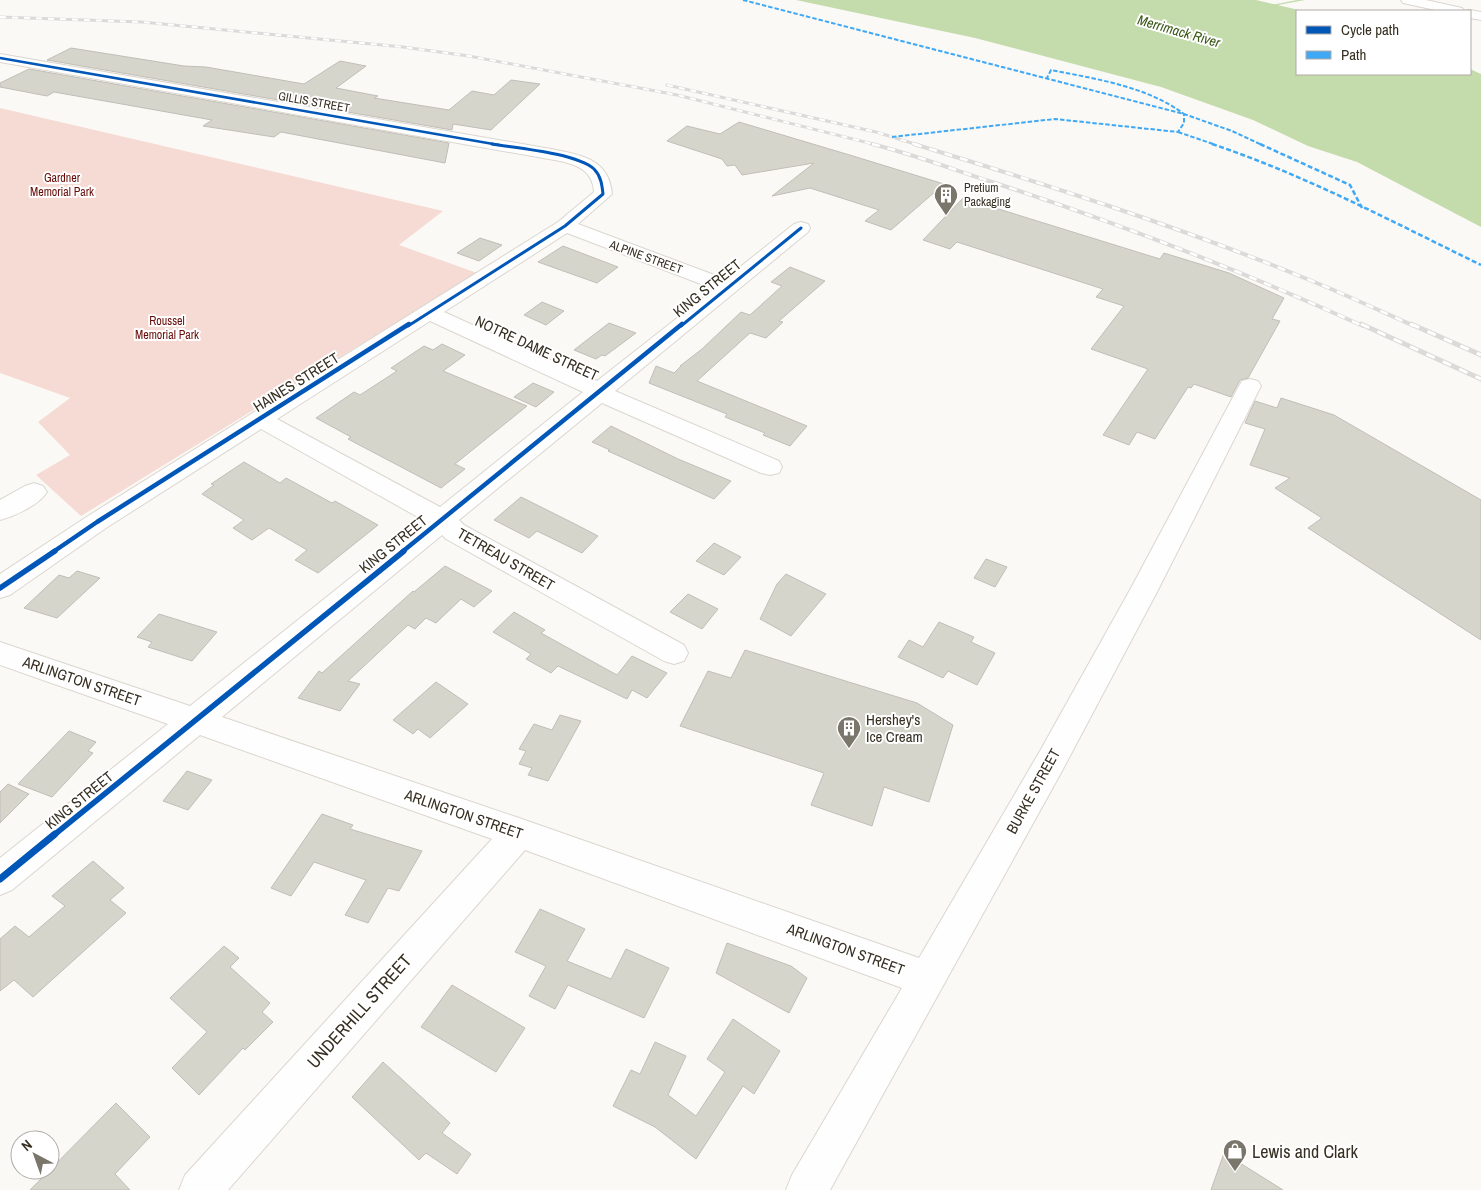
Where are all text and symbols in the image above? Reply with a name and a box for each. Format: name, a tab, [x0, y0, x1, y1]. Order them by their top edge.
legend	[1296, 10, 1471, 75]
water label: Merrimack River	[1136, 11, 1223, 52]
text: Cycle path	[1341, 19, 1399, 40]
text: Path	[1341, 44, 1366, 65]
street label: GILLIS STREET	[277, 88, 351, 116]
park label: Gardner Memorial Park	[30, 170, 94, 200]
place label: Pretium Packaging	[964, 180, 1011, 210]
building icon: Pretium Packaging	[933, 182, 959, 216]
street label: ALPINE STREET	[606, 236, 685, 278]
street label: KING STREET	[669, 254, 746, 322]
street label: NOTRE DAME STREET	[472, 310, 603, 386]
park label: Roussel Memorial Park	[135, 313, 199, 343]
street label: HAINES STREET	[249, 347, 343, 417]
street label: KING STREET	[355, 510, 432, 578]
street label: TETREAU STREET	[453, 523, 559, 596]
street label: ARLINGTON STREET	[19, 651, 144, 711]
place label: Hershey's Ice Cream	[866, 709, 923, 747]
building icon: Hershey's Ice Cream	[836, 715, 862, 749]
street label: BURKE STREET	[1001, 744, 1065, 837]
street label: KING STREET	[41, 766, 118, 834]
street label: ARLINGTON STREET	[401, 784, 526, 844]
street label: ARLINGTON STREET	[783, 918, 908, 980]
street label: UNDERHILL STREET	[301, 949, 417, 1073]
north arrow	[10, 1130, 60, 1180]
text: N	[17, 1136, 36, 1155]
shop icon: Lewis and Clark	[1222, 1138, 1248, 1172]
place label: Lewis and Clark	[1252, 1139, 1358, 1164]

